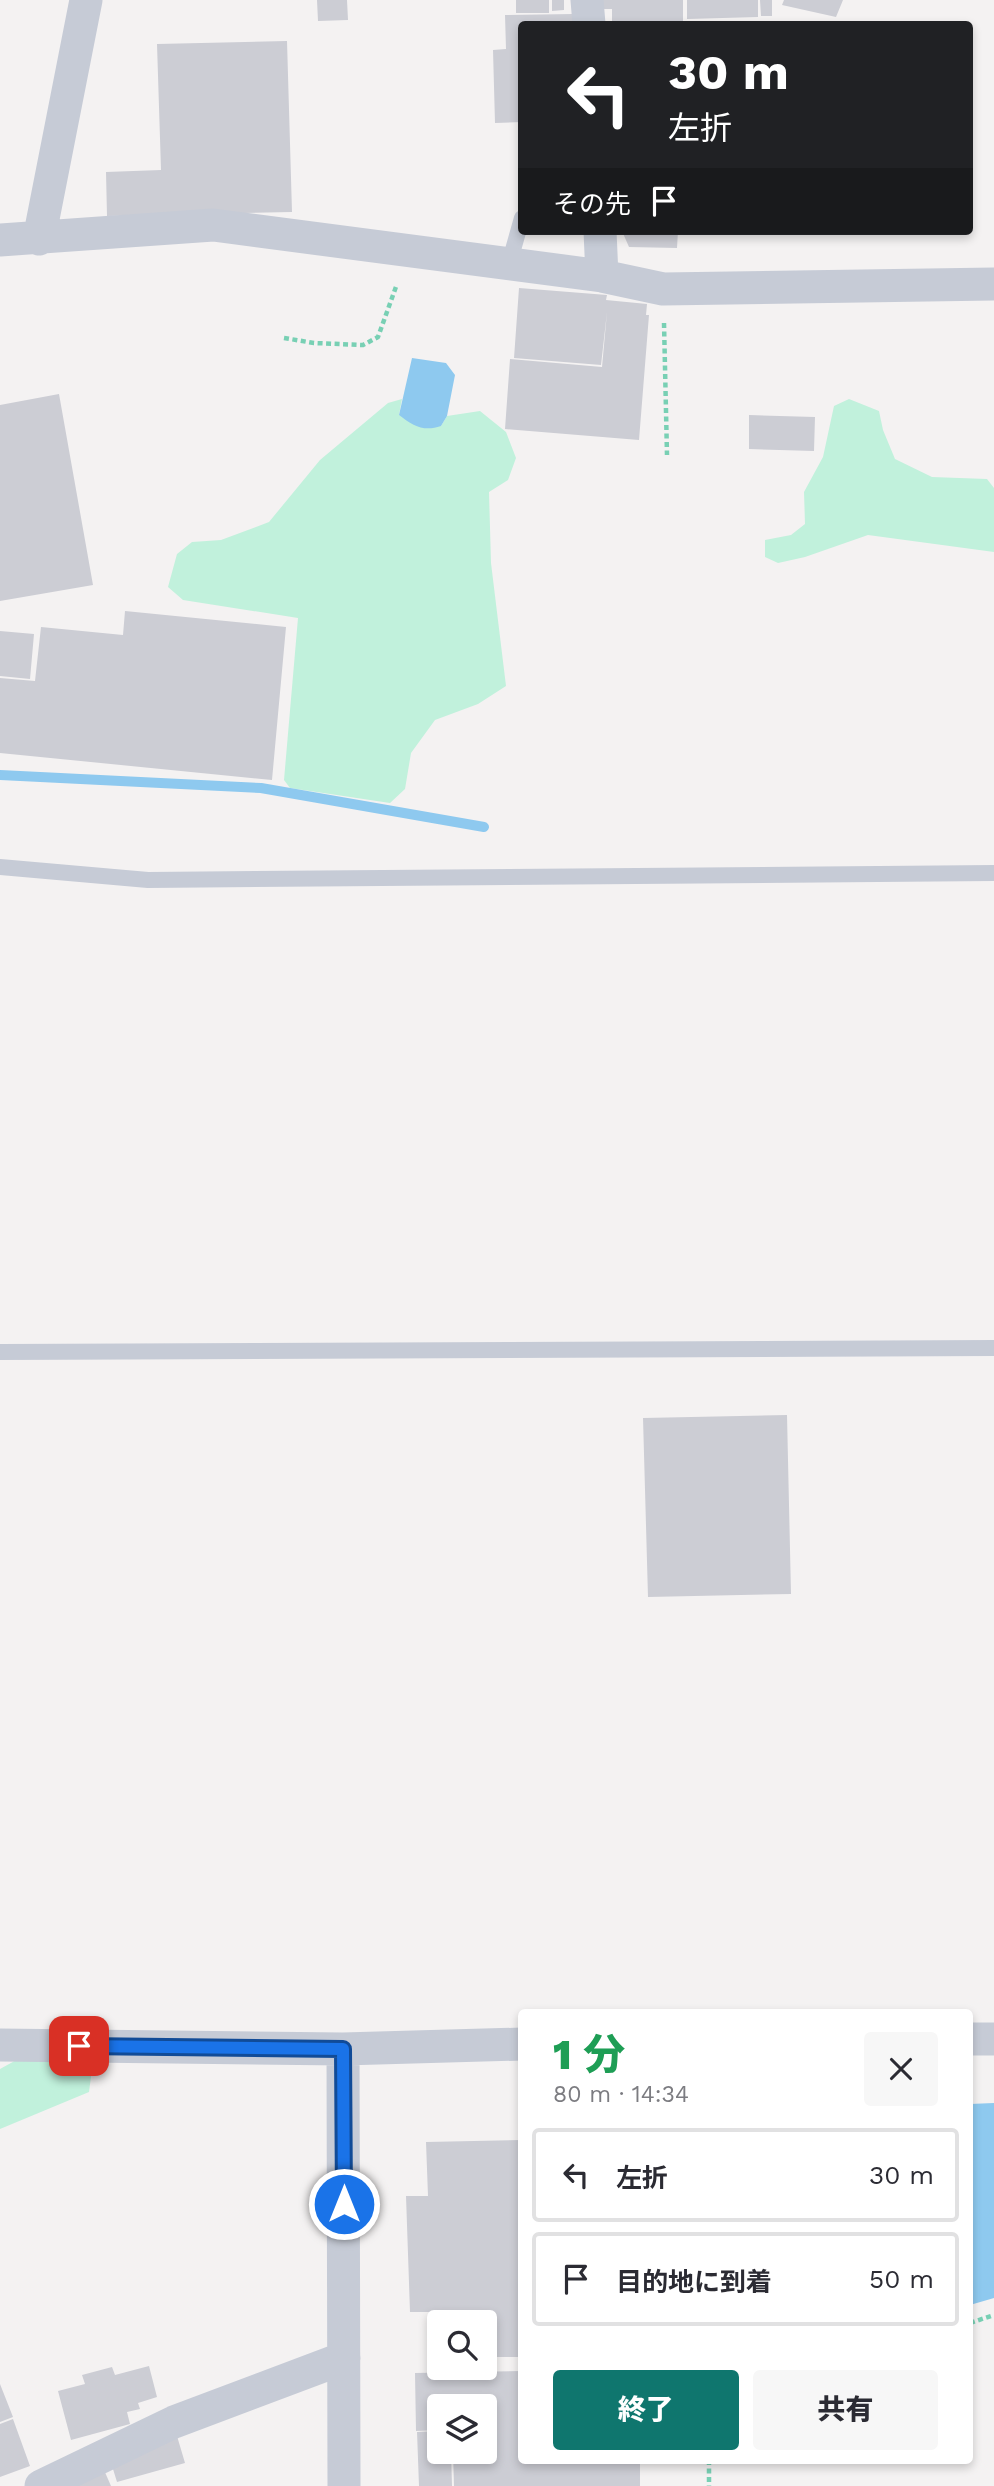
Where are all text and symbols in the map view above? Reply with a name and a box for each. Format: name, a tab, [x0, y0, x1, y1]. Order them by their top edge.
text: 30 m	[668, 43, 789, 101]
icon: left	[553, 49, 644, 140]
text: 左折	[668, 109, 732, 147]
icon: arrive	[645, 182, 683, 220]
text: その先	[553, 189, 631, 219]
pin	[49, 2016, 109, 2076]
icon: arrive	[60, 2027, 98, 2065]
text: 1 分	[553, 2030, 625, 2079]
button: close	[864, 2032, 938, 2106]
text: 80 m · 14:34	[553, 2081, 689, 2108]
icon: left	[557, 2156, 595, 2194]
text: 30 m	[869, 2160, 934, 2190]
text: 左折	[616, 2163, 668, 2193]
position arrow	[307, 2167, 381, 2241]
icon: arrive	[557, 2260, 595, 2298]
text: 50 m	[869, 2264, 934, 2294]
text: 目的地に到着	[616, 2267, 772, 2297]
map controls	[427, 2310, 497, 2464]
button: search	[427, 2310, 497, 2380]
button: 終了	[553, 2370, 739, 2450]
button: 共有	[753, 2370, 938, 2450]
button: layers	[427, 2394, 497, 2464]

